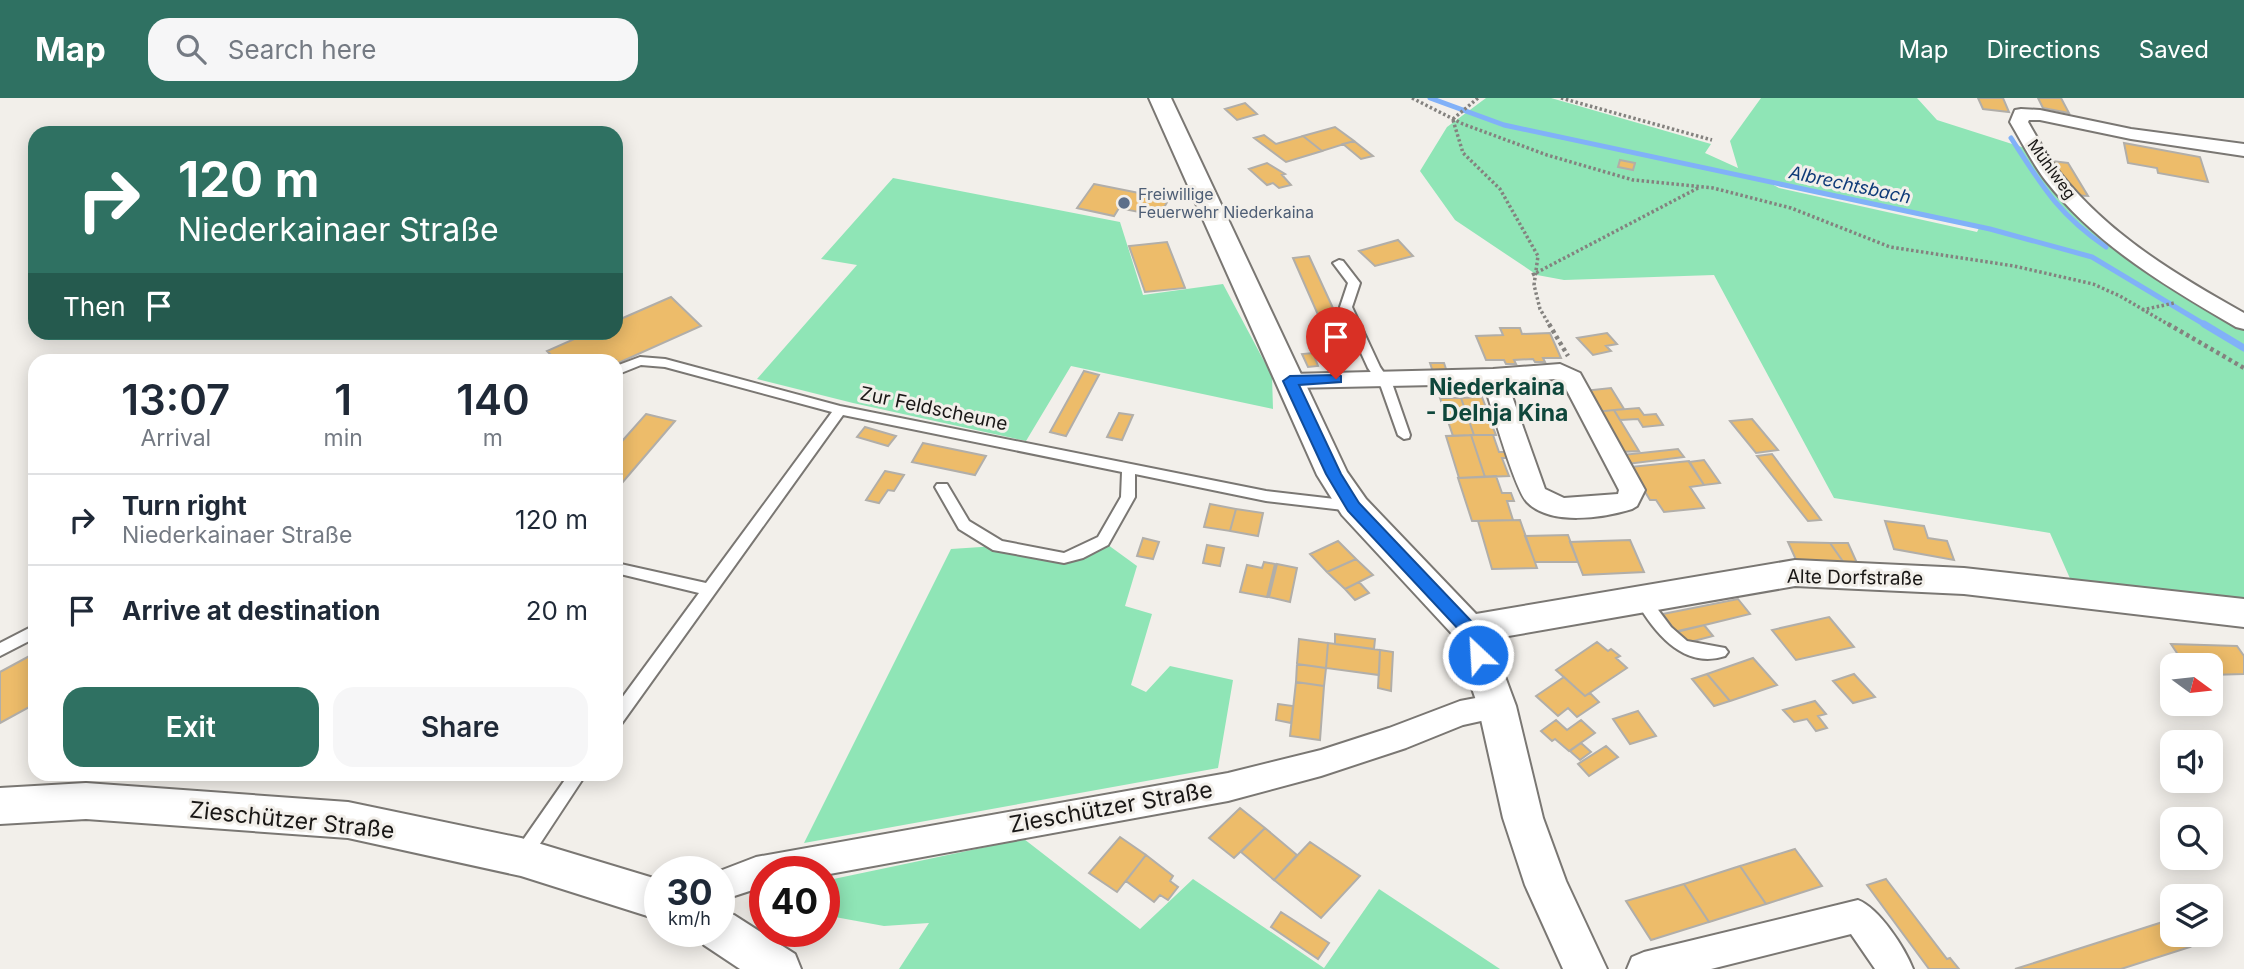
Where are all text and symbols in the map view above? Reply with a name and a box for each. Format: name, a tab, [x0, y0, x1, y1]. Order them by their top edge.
search box	[148, 18, 638, 81]
text: Map	[35, 29, 106, 69]
icon: search	[172, 30, 210, 68]
text: Search here	[228, 34, 376, 65]
text: Map	[1899, 35, 1948, 64]
text: Directions	[1986, 35, 2101, 64]
text: Saved	[2139, 35, 2209, 64]
street label: Mühlweg	[2024, 135, 2080, 203]
text: 120 m	[178, 150, 319, 209]
icon: right	[63, 154, 154, 245]
water label: Albrechtsbach	[1786, 161, 1913, 208]
place label: Freiwillige Feuerwehr Niederkaina	[1138, 184, 1314, 222]
marker: Freiwillige Feuerwehr Niederkaina	[1116, 195, 1132, 211]
text: Niederkainaer Straße	[178, 210, 499, 249]
icon: arrive	[140, 287, 178, 325]
text: Then	[63, 291, 126, 322]
pin	[1306, 307, 1366, 379]
icon: arrive	[1317, 318, 1355, 356]
district label: Niederkaina - Delnja Kina	[1426, 373, 1568, 427]
text: 13:07	[121, 374, 230, 425]
text: 1	[334, 374, 352, 425]
text: 140	[456, 374, 530, 425]
street label: Zur Feldscheune	[858, 382, 1010, 435]
text: Arrival	[140, 424, 211, 452]
text: min	[324, 424, 363, 452]
text: m	[483, 424, 503, 452]
text: Turn right	[122, 490, 247, 521]
icon: right	[63, 501, 101, 539]
text: 120 m	[515, 504, 588, 535]
text: Niederkainaer Straße	[122, 521, 352, 549]
street label: Alte Dorfstraße	[1787, 565, 1923, 590]
icon: arrive	[63, 592, 101, 630]
text: Arrive at destination	[122, 595, 381, 626]
text: 20 m	[526, 595, 588, 626]
position arrow	[1441, 618, 1515, 692]
north arrow	[2160, 653, 2222, 716]
map controls	[2160, 653, 2223, 947]
button: Exit	[63, 687, 319, 767]
button: Share	[333, 687, 588, 767]
button: sound	[2160, 730, 2223, 793]
street label: Zieschützer Straße	[1007, 775, 1215, 839]
street label: Zieschützer Straße	[188, 795, 396, 845]
button: search	[2160, 807, 2223, 870]
speed limit sign: 40	[749, 856, 840, 947]
text: 30	[666, 871, 713, 913]
button: layers	[2160, 884, 2223, 947]
text: km/h	[668, 908, 711, 929]

